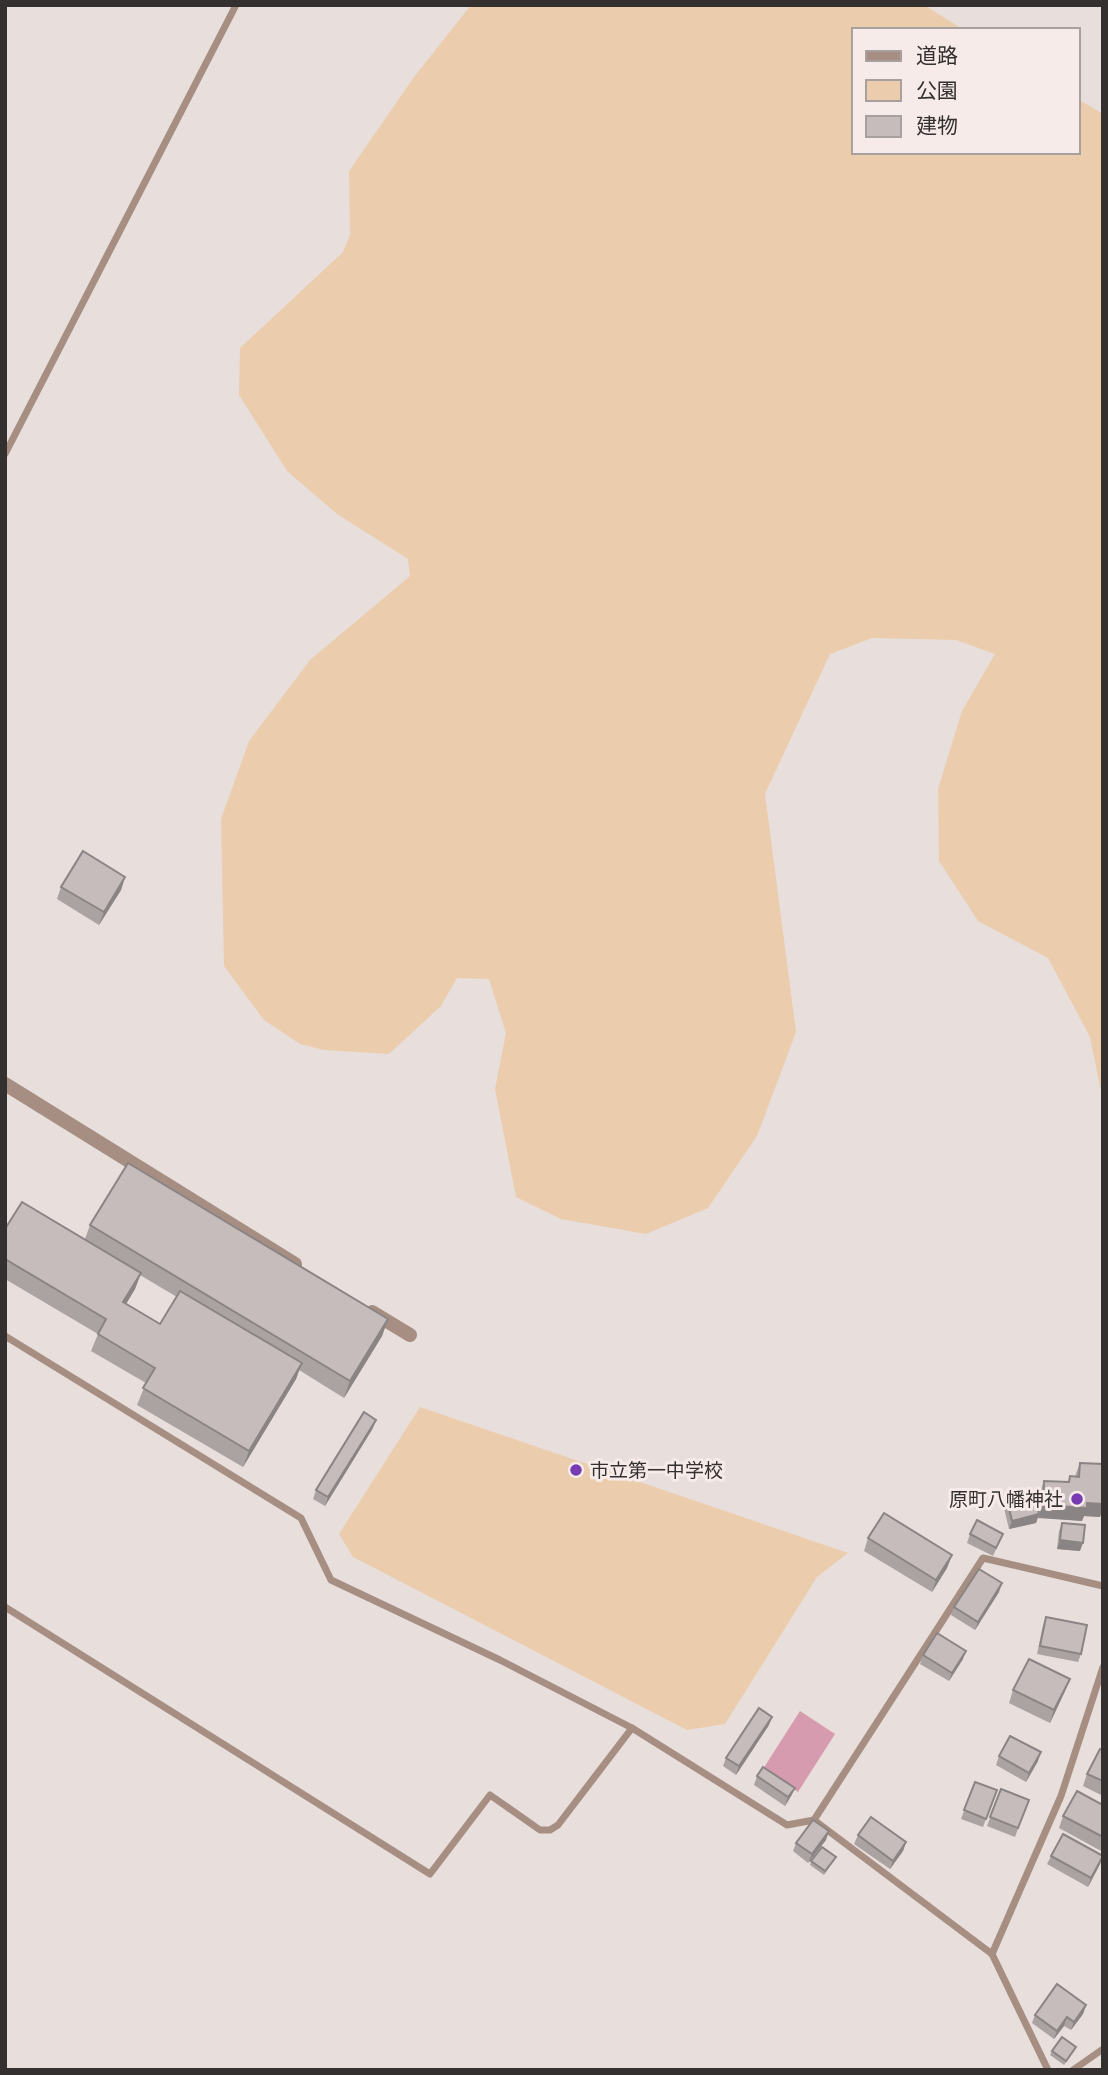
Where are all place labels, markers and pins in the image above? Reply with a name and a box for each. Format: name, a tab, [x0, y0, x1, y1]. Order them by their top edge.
place label: 市立第一中学校	[590, 1457, 723, 1483]
marker: 市立第一中学校	[568, 1462, 584, 1478]
place label: 原町八幡神社	[949, 1486, 1063, 1512]
marker: 原町八幡神社	[1069, 1491, 1085, 1507]

